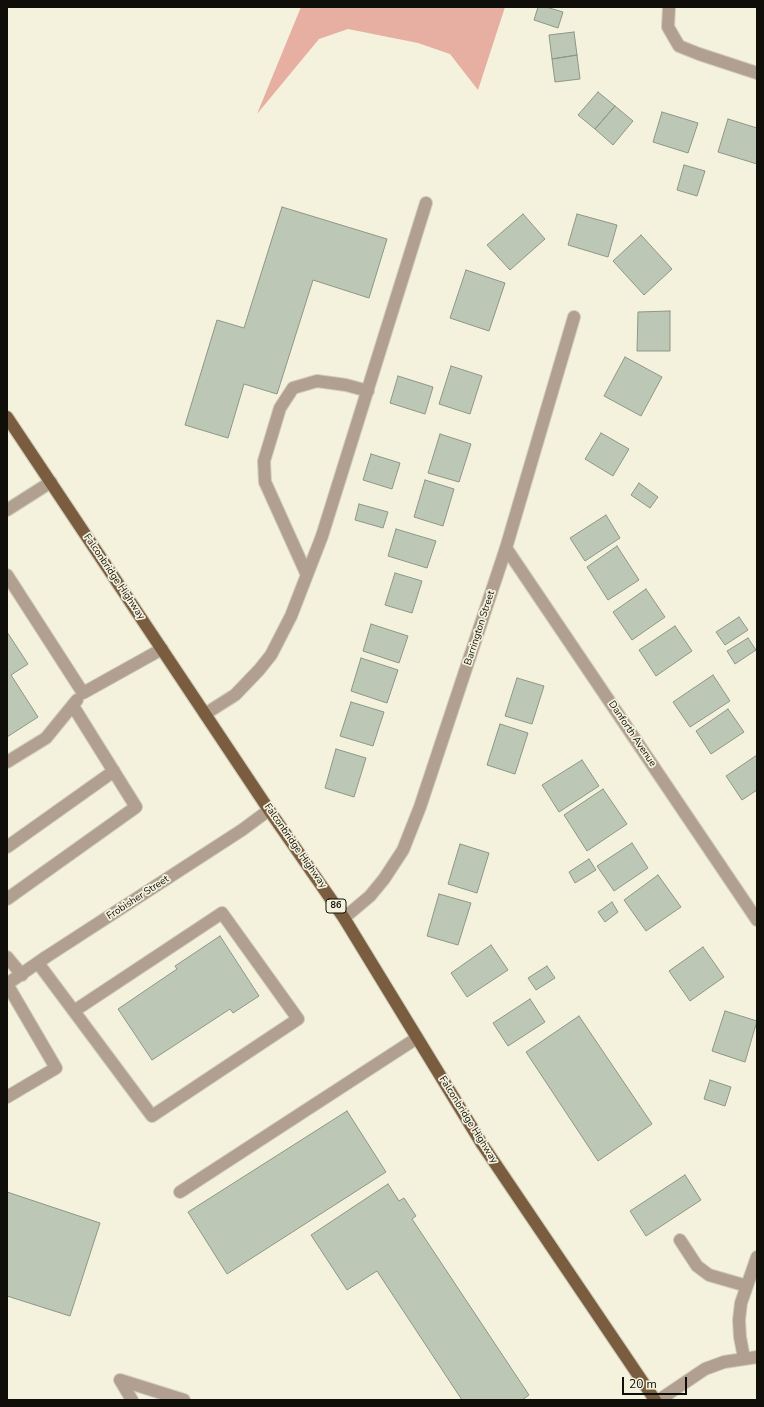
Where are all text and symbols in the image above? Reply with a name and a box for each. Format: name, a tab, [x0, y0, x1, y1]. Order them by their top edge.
street label: Falconbridge Highway	[81, 532, 147, 622]
street label: Barrington Street	[462, 589, 498, 667]
street label: Danforth Avenue	[606, 699, 658, 769]
street label: Falconbridge Highway	[261, 801, 329, 891]
street label: Frobisher Street	[105, 873, 171, 923]
road number: 86	[326, 899, 346, 913]
street label: Falconbridge Highway	[436, 1074, 500, 1166]
scale bar	[624, 1369, 689, 1395]
text: 20 m	[629, 1376, 657, 1392]

